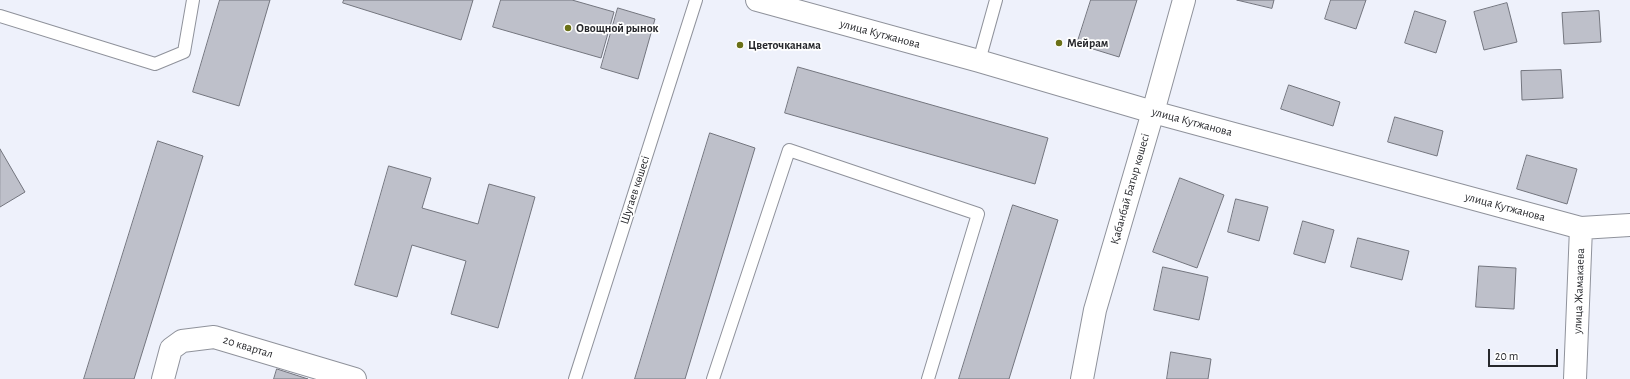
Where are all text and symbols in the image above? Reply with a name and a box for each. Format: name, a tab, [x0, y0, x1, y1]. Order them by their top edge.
street label: улица Кутжанова	[838, 16, 922, 52]
place label: Овощной рынок	[576, 21, 658, 35]
marker: Овощной рынок	[563, 23, 573, 33]
place label: Мейрам	[1067, 36, 1108, 50]
place label: Цветочканама	[748, 38, 821, 52]
marker: Мейрам	[1054, 38, 1064, 48]
marker: Цветочканама	[735, 40, 745, 50]
street label: улица Кутжанова	[1150, 104, 1234, 140]
street label: Қабанбай Батыр көшесі	[1107, 132, 1153, 246]
street label: Шугаев көшесі	[617, 154, 653, 226]
street label: улица Кутжанова	[1463, 189, 1547, 225]
street label: улица Жамакаева	[1570, 248, 1588, 334]
street label: 20 квартал	[221, 333, 275, 361]
scale bar	[1490, 341, 1560, 367]
text: 20 m	[1495, 350, 1518, 362]

